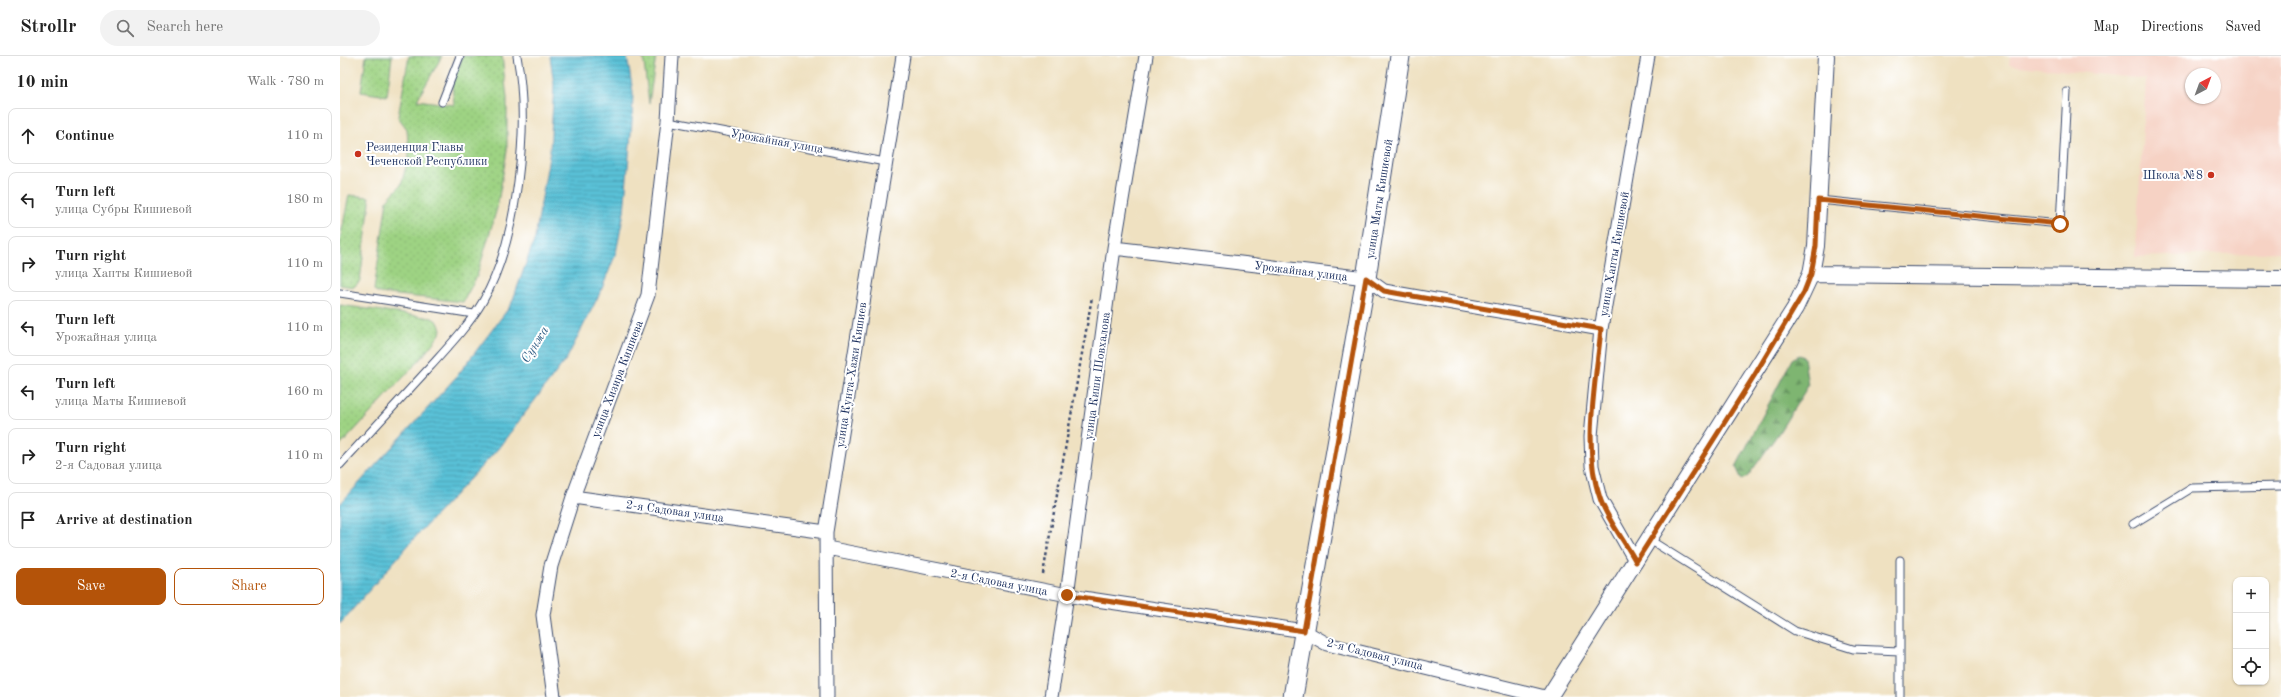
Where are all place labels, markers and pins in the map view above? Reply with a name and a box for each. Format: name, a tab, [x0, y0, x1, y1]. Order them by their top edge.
place label: Резиденция Главы Чеченской Республики	[366, 142, 488, 168]
marker: Резиденция Главы Чеченской Республики	[353, 149, 363, 159]
place label: Школа №8	[2143, 170, 2203, 182]
marker: Школа №8	[2206, 170, 2216, 180]

